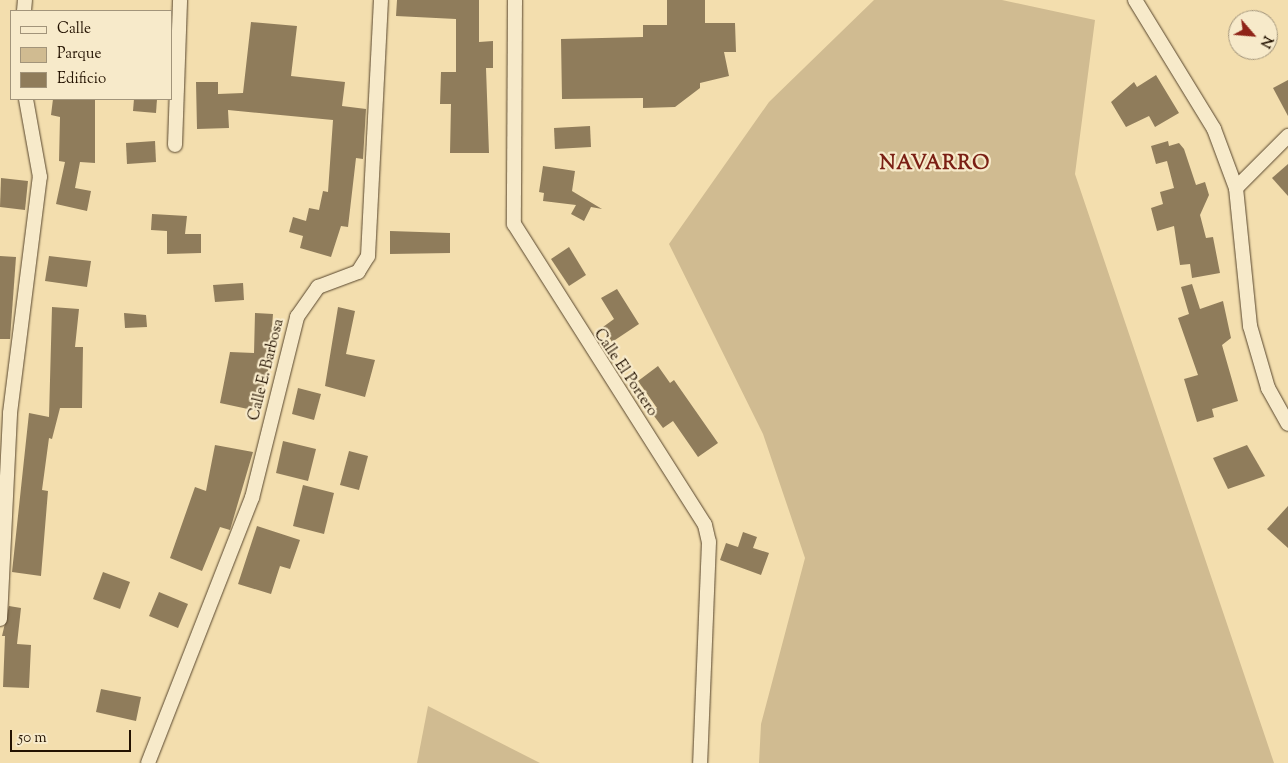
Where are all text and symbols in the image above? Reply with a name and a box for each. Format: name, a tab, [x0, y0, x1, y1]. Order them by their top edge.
legend	[10, 10, 172, 100]
north arrow	[1228, 10, 1278, 60]
text: Calle	[57, 19, 91, 40]
text: N	[1254, 32, 1277, 51]
text: Parque	[57, 44, 101, 65]
text: Edificio	[57, 69, 106, 90]
district label: NAVARRO	[879, 152, 991, 176]
street label: Calle E. Barbosa	[246, 317, 288, 423]
street label: Calle El Portero	[589, 326, 661, 420]
scale bar	[12, 720, 134, 752]
text: 50 m	[18, 728, 47, 749]

